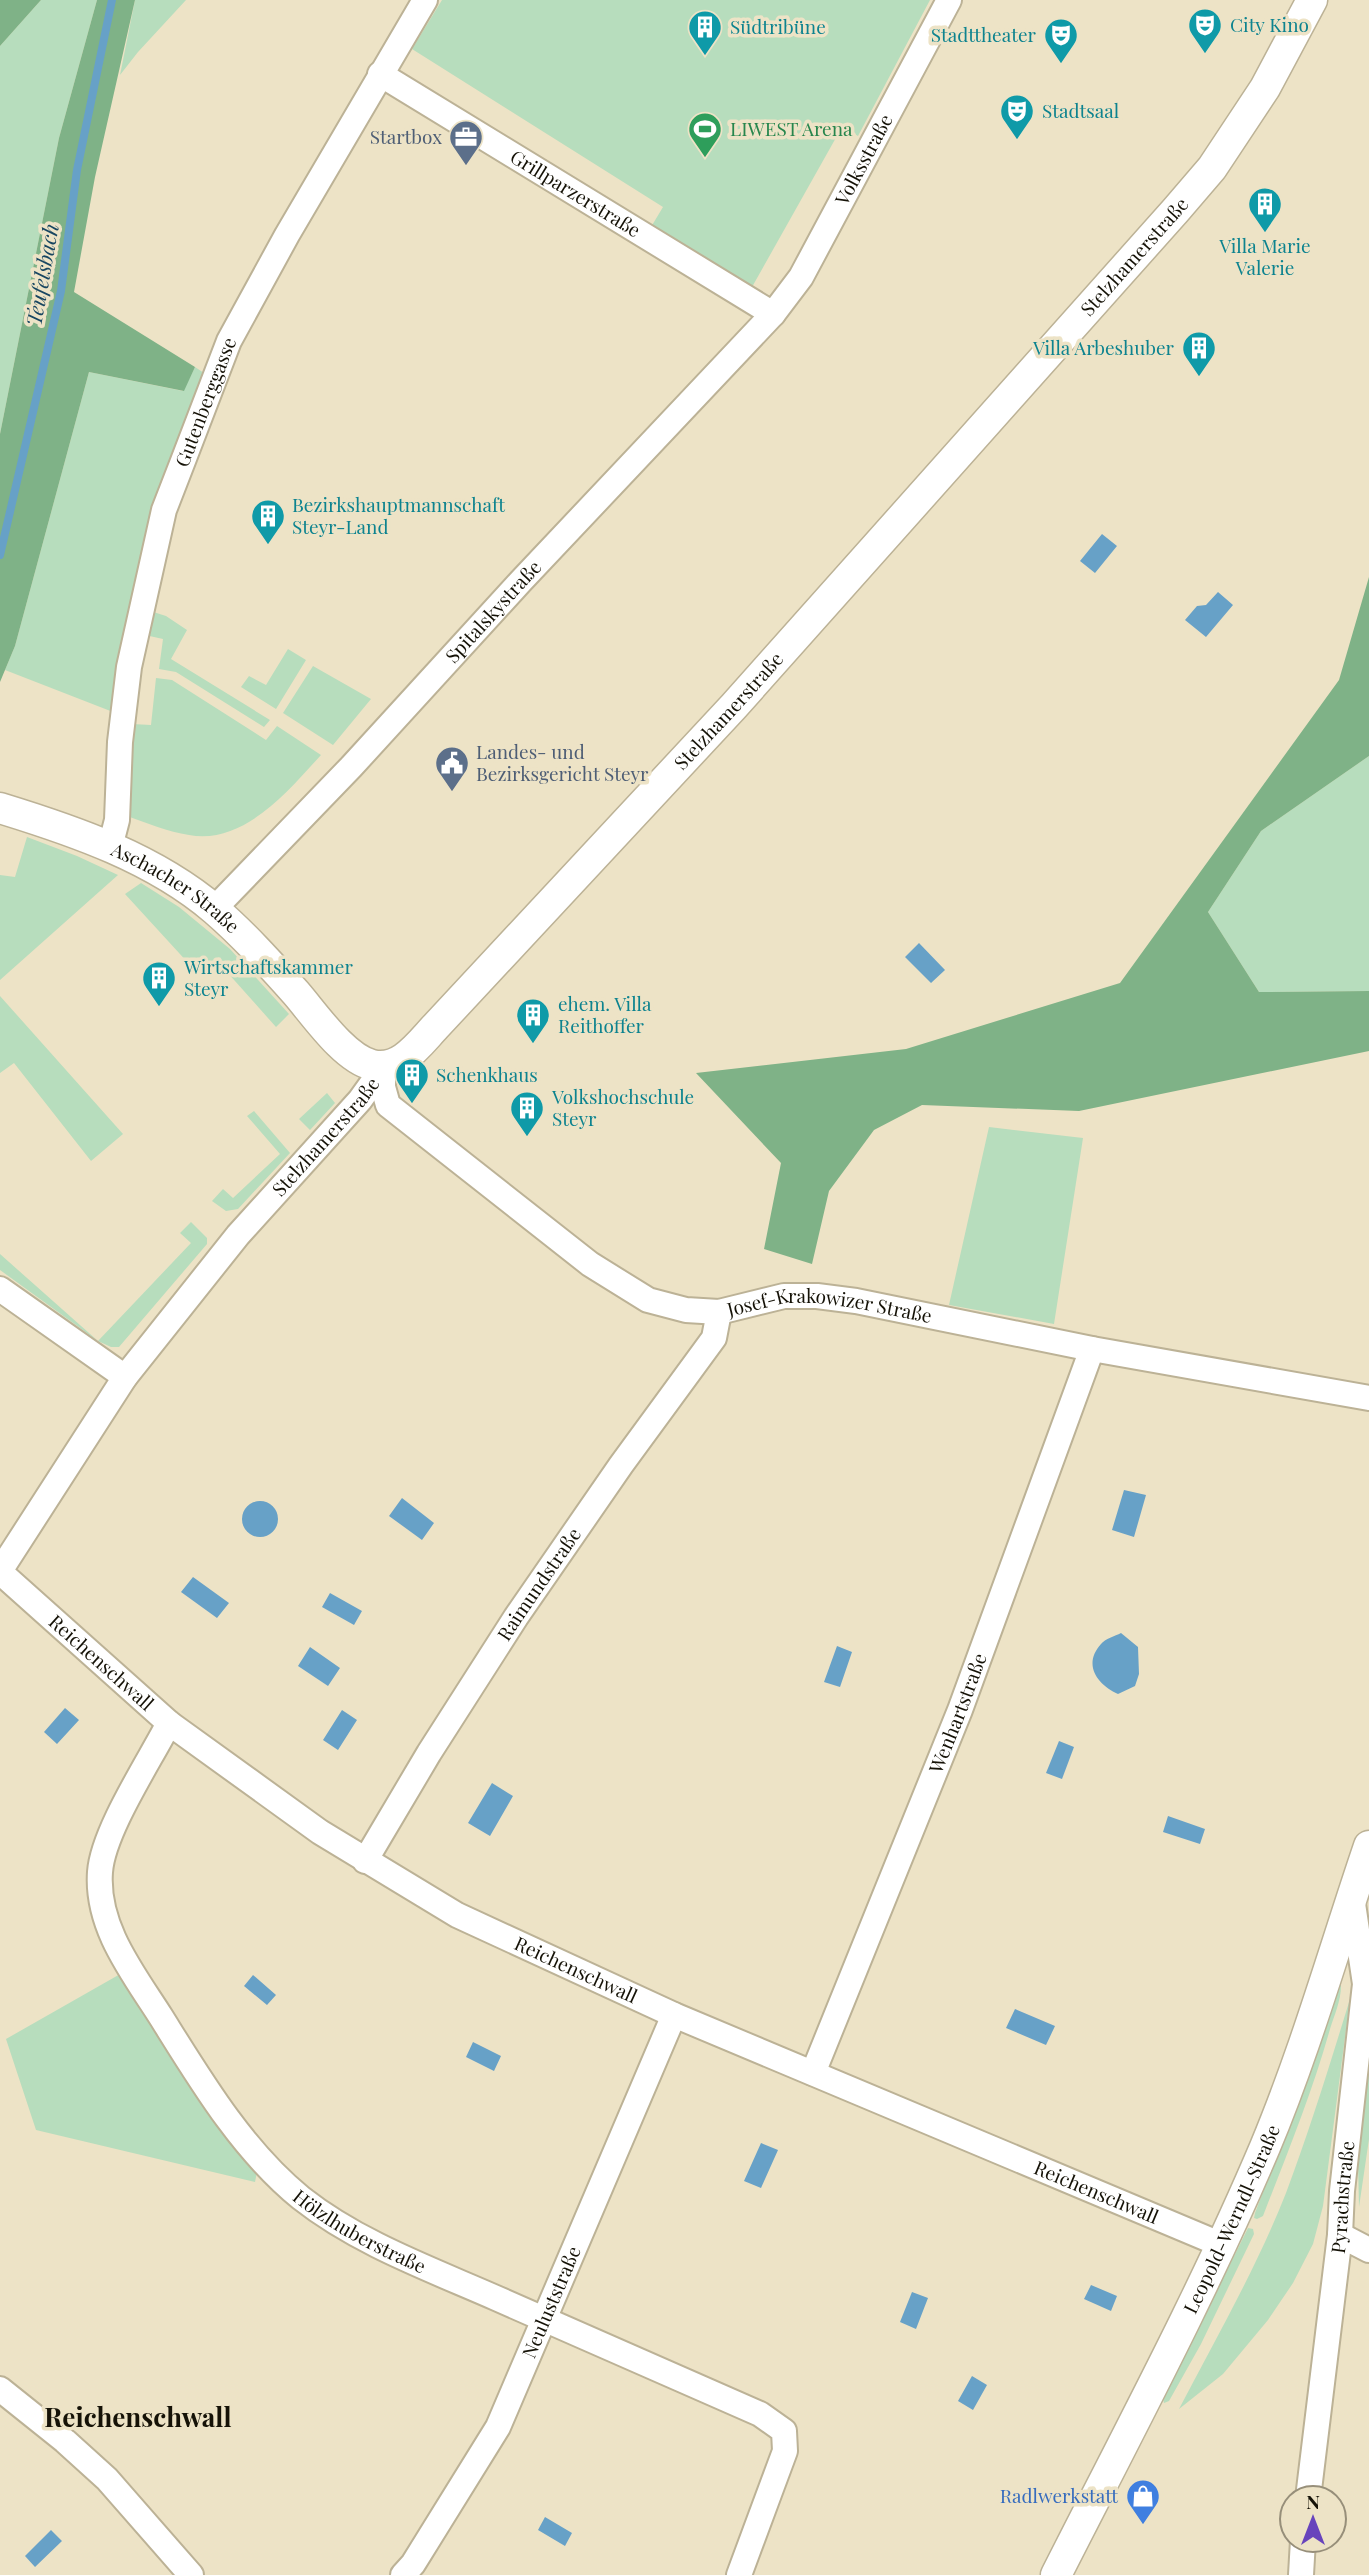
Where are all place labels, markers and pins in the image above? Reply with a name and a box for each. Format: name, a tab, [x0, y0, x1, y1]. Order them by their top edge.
theatre icon: City Kino	[1186, 6, 1224, 55]
building icon: Südtribüne	[686, 8, 724, 57]
place label: City Kino	[1230, 11, 1309, 37]
place label: Südtribüne	[730, 13, 826, 39]
theatre icon: Stadttheater	[1042, 16, 1080, 65]
place label: Stadttheater	[931, 21, 1037, 47]
theatre icon: Stadtsaal	[998, 92, 1036, 141]
place label: Stadtsaal	[1042, 97, 1120, 123]
sports icon: LIWEST Arena	[686, 110, 724, 159]
place label: LIWEST Arena	[730, 115, 853, 141]
office icon: Startbox	[447, 118, 485, 167]
place label: Startbox	[370, 123, 442, 149]
building icon: Villa Marie Valerie	[1246, 185, 1284, 234]
place label: Villa Marie Valerie	[1218, 232, 1311, 280]
building icon: Villa Arbeshuber	[1180, 329, 1218, 378]
place label: Villa Arbeshuber	[1032, 334, 1175, 360]
place label: Bezirkshauptmannschaft Steyr-Land	[292, 491, 505, 539]
building icon: Bezirkshauptmannschaft Steyr-Land	[249, 497, 287, 546]
place label: Landes- und Bezirksgericht Steyr	[476, 738, 649, 786]
public building icon: Landes- und Bezirksgericht Steyr	[433, 744, 471, 793]
place label: Wirtschaftskammer Steyr	[183, 953, 353, 1001]
building icon: Wirtschaftskammer Steyr	[140, 959, 178, 1008]
place label: ehem. Villa Reithoffer	[558, 990, 652, 1038]
building icon: ehem. Villa Reithoffer	[514, 996, 552, 1045]
building icon: Schenkhaus	[393, 1056, 431, 1105]
place label: Schenkhaus	[436, 1061, 538, 1087]
place label: Volkshochschule Steyr	[551, 1083, 694, 1131]
building icon: Volkshochschule Steyr	[508, 1089, 546, 1138]
shop icon: Radlwerkstatt	[1124, 2477, 1162, 2526]
place label: Radlwerkstatt	[1000, 2482, 1118, 2508]

